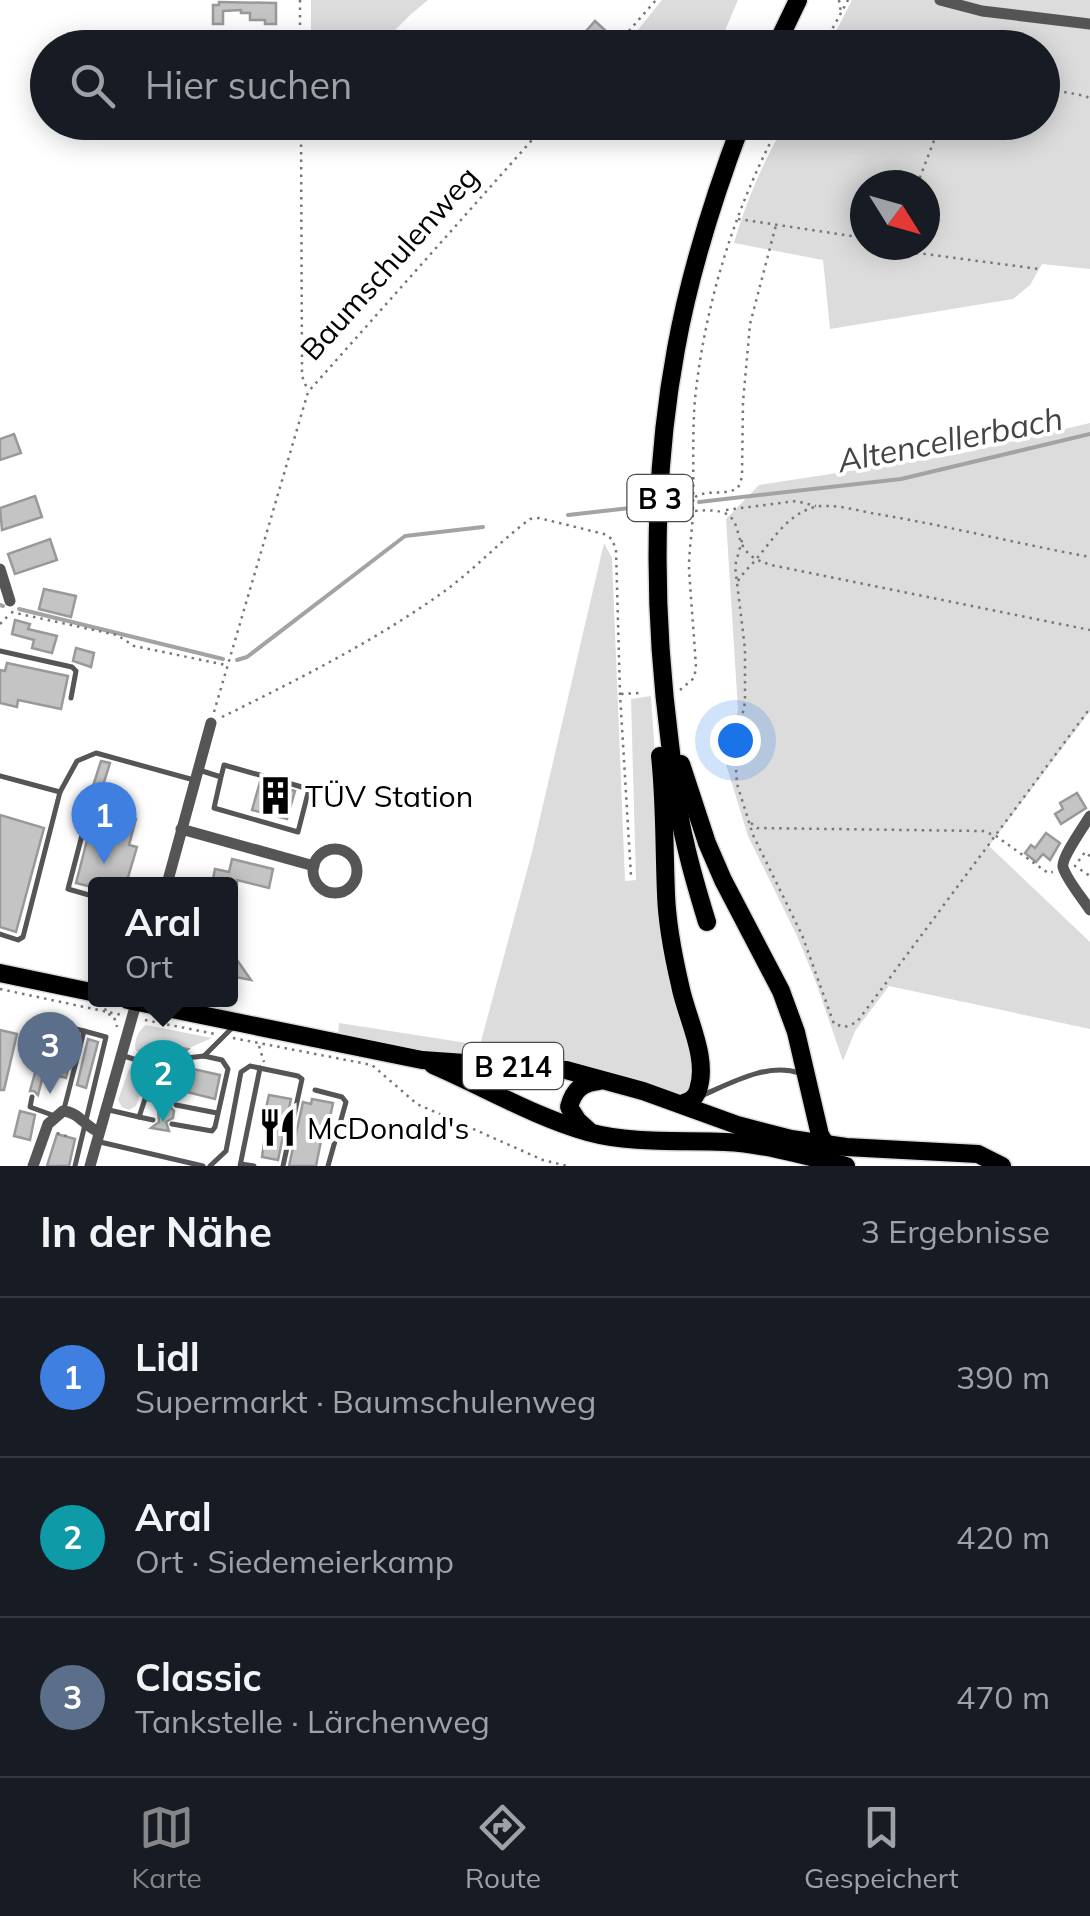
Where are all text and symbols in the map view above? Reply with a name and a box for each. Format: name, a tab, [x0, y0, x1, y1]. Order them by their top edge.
search box	[30, 30, 1060, 140]
icon: search	[65, 58, 120, 113]
text: Hier suchen	[145, 61, 352, 109]
street label: Baumschulenweg	[292, 158, 486, 368]
north arrow	[850, 170, 940, 260]
water label: Altencellerbach	[833, 398, 1066, 481]
road number: B 3	[628, 475, 692, 521]
your location	[710, 715, 761, 766]
building icon: TÜV Station	[254, 775, 296, 817]
place label: TÜV Station	[305, 777, 473, 815]
pin: 1	[72, 782, 136, 864]
popup	[88, 877, 238, 1007]
text: Aral	[125, 898, 201, 946]
text: Ort	[125, 946, 173, 986]
pin: 3	[18, 1012, 82, 1094]
pin: 2	[130, 1040, 196, 1122]
road number: B 214	[463, 1043, 563, 1089]
restaurant icon: McDonald's	[256, 1107, 298, 1149]
place label: McDonald's	[307, 1109, 469, 1147]
text: In der Nähe	[40, 1205, 272, 1258]
text: 3 Ergebnisse	[861, 1211, 1050, 1251]
text: Lidl	[135, 1333, 200, 1381]
text: 1	[63, 1357, 82, 1397]
text: 390 m	[956, 1357, 1050, 1397]
text: Supermarkt · Baumschulenweg	[135, 1381, 596, 1421]
text: Aral	[135, 1493, 212, 1541]
text: 2	[63, 1517, 82, 1557]
text: 420 m	[956, 1517, 1050, 1557]
text: Ort · Siedemeierkamp	[135, 1541, 454, 1581]
text: Classic	[135, 1653, 262, 1701]
text: 3	[63, 1677, 82, 1717]
text: 470 m	[956, 1677, 1050, 1717]
text: Tankstelle · Lärchenweg	[135, 1701, 490, 1741]
tab: Karte	[132, 1800, 202, 1895]
tab: Route	[465, 1800, 541, 1895]
tab: Gespeichert	[804, 1800, 958, 1895]

